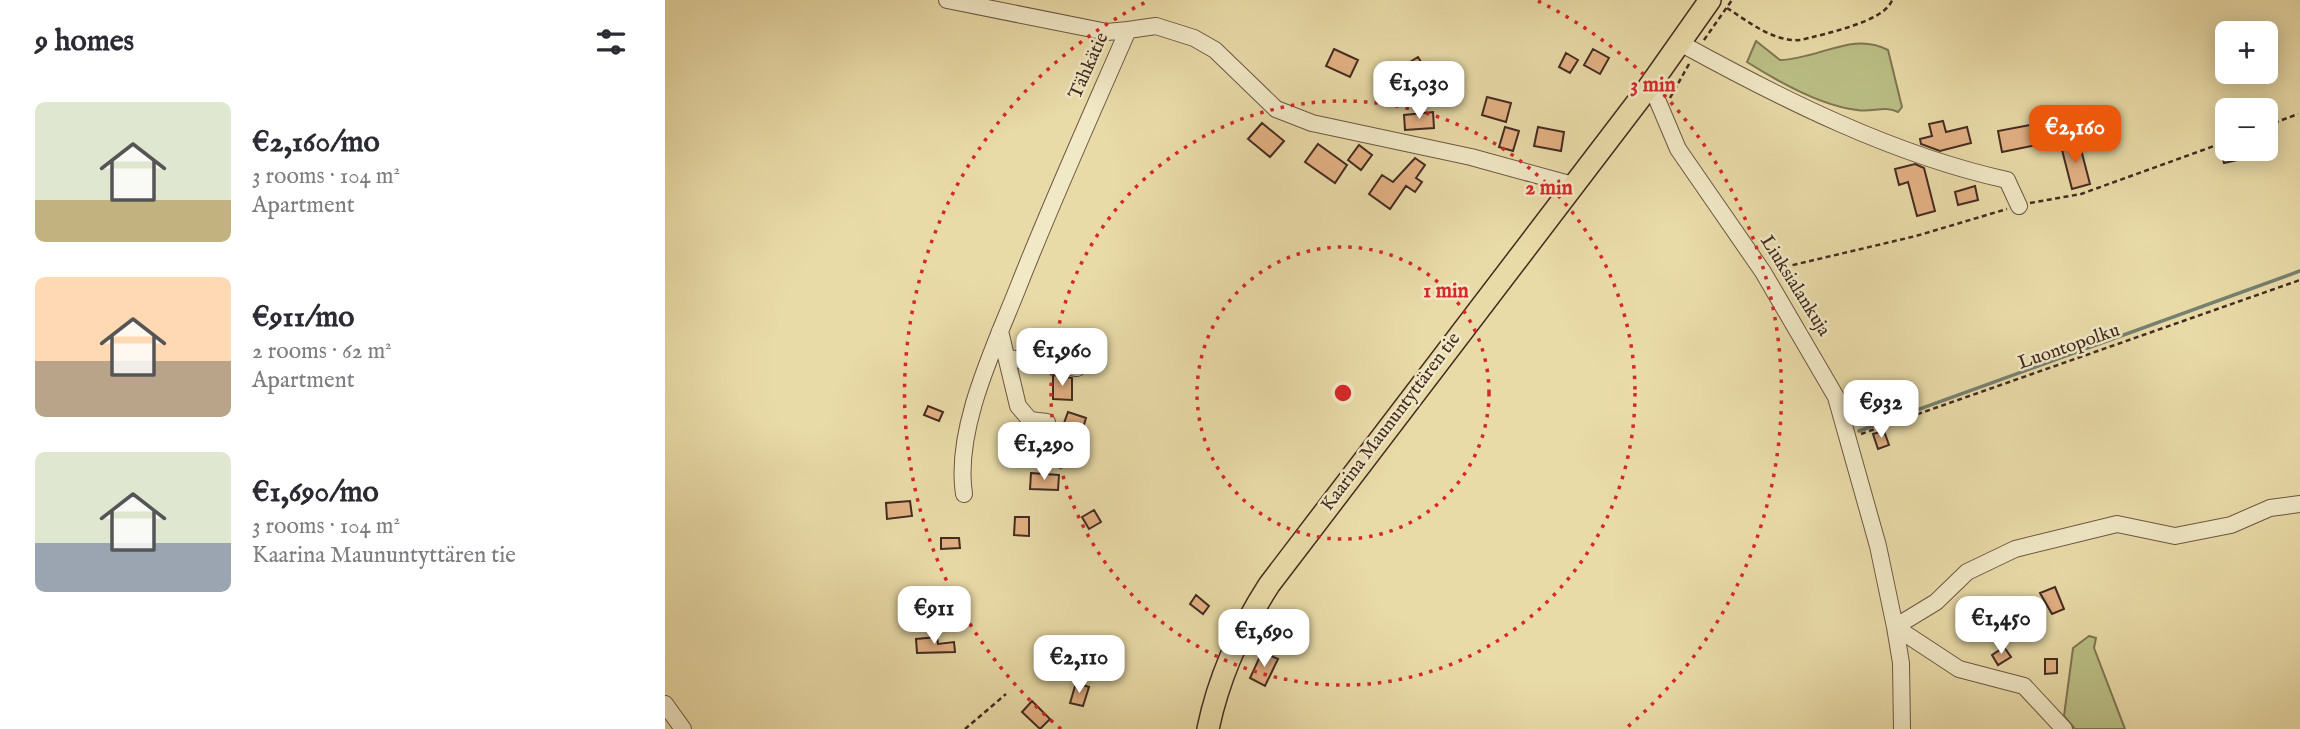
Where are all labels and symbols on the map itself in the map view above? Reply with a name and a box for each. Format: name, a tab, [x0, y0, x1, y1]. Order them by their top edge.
street label: Tähkätie	[1064, 29, 1114, 103]
pin: €1,030	[1362, 61, 1476, 121]
text: 3 min	[1630, 72, 1676, 99]
pin: €2,160	[2018, 106, 2132, 165]
text: 2 min	[1525, 175, 1573, 202]
street label: Liuksialankuja	[1754, 231, 1836, 342]
text: 1 min	[1423, 278, 1469, 305]
street label: Luontopolku	[2015, 318, 2123, 376]
pin: €1,960	[1005, 328, 1119, 388]
street label: Kaarina Maununtyttären tie	[1316, 328, 1466, 516]
pin: €932	[1840, 380, 1922, 440]
centre of rings	[1331, 381, 1355, 405]
pin: €1,290	[987, 422, 1101, 482]
pin: €911	[893, 586, 975, 646]
pin: €1,450	[1944, 596, 2058, 656]
pin: €1,690	[1207, 610, 1321, 669]
pin: €2,110	[1022, 636, 1136, 695]

